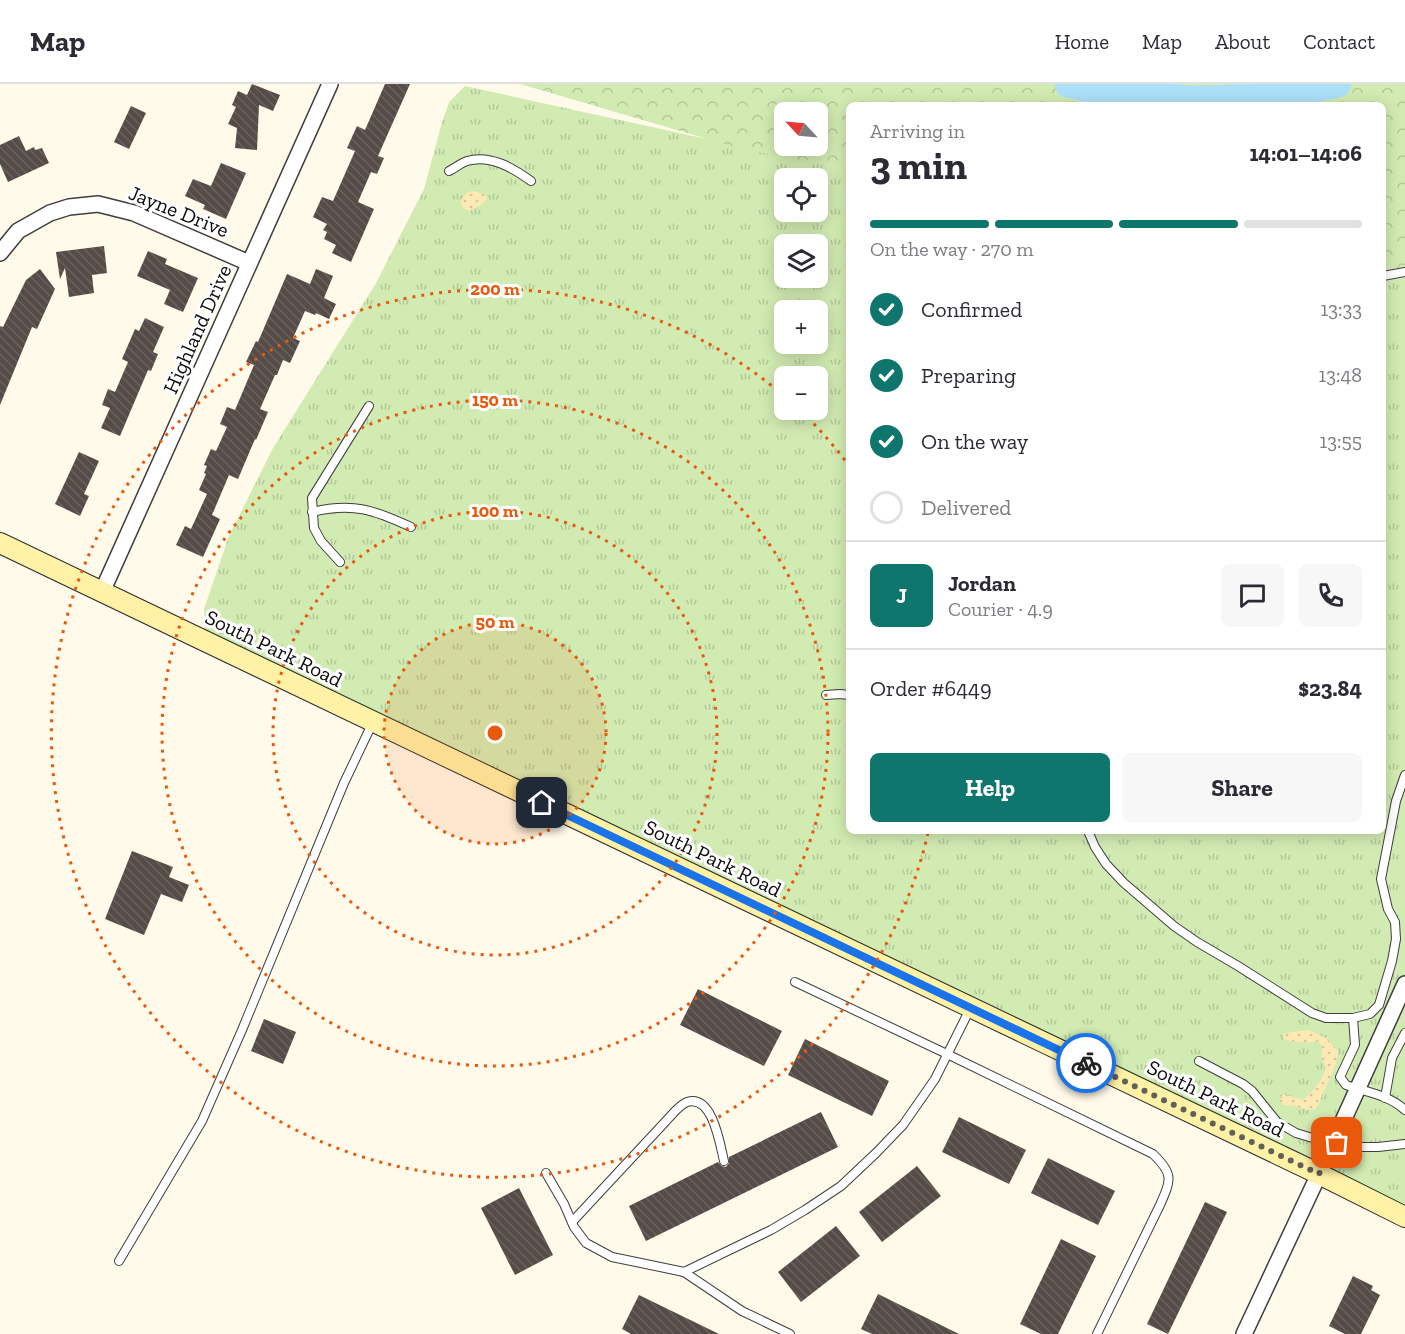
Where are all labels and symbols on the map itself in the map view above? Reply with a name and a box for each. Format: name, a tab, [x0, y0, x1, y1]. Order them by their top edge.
north arrow	[774, 102, 828, 156]
street label: Jayne Drive	[125, 180, 233, 242]
street label: Highland Drive	[157, 261, 237, 397]
text: 200 m	[470, 278, 520, 300]
text: 150 m	[472, 389, 518, 411]
text: 100 m	[471, 500, 519, 522]
street label: South Park Road	[201, 604, 347, 692]
text: 50 m	[476, 611, 515, 633]
centre of rings	[485, 723, 505, 743]
pin	[516, 777, 567, 828]
street label: South Park Road	[640, 814, 786, 902]
courier	[1056, 1033, 1116, 1093]
street label: South Park Road	[1143, 1054, 1289, 1142]
pin	[1311, 1117, 1362, 1168]

